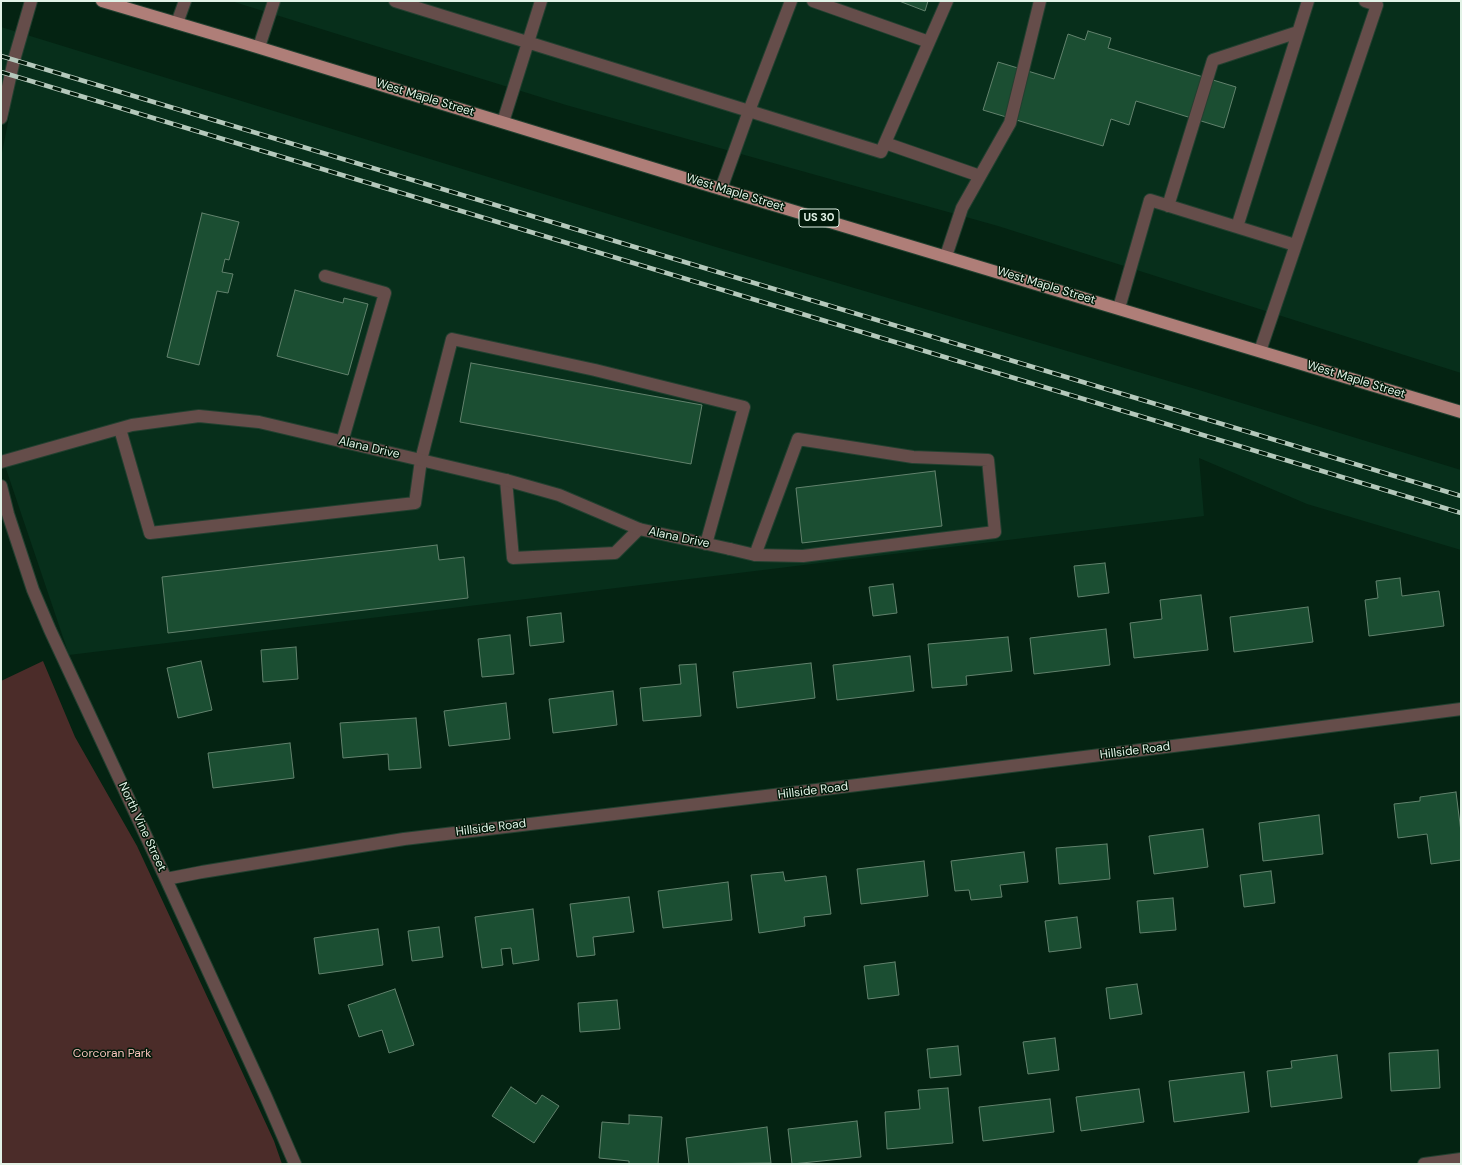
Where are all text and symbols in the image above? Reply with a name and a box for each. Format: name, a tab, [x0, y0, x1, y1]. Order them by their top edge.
street label: West Maple Street	[374, 76, 476, 120]
street label: West Maple Street	[684, 171, 786, 215]
road number: US 30	[799, 209, 839, 227]
street label: West Maple Street	[995, 264, 1097, 308]
street label: West Maple Street	[1305, 358, 1407, 402]
street label: Alana Drive	[337, 434, 401, 462]
street label: Alana Drive	[647, 524, 711, 552]
street label: Hillside Road	[1099, 740, 1171, 762]
street label: North Vine Street	[115, 780, 169, 874]
street label: Hillside Road	[777, 780, 849, 802]
street label: Hillside Road	[455, 817, 527, 839]
park label: Corcoran Park	[73, 1047, 151, 1061]

